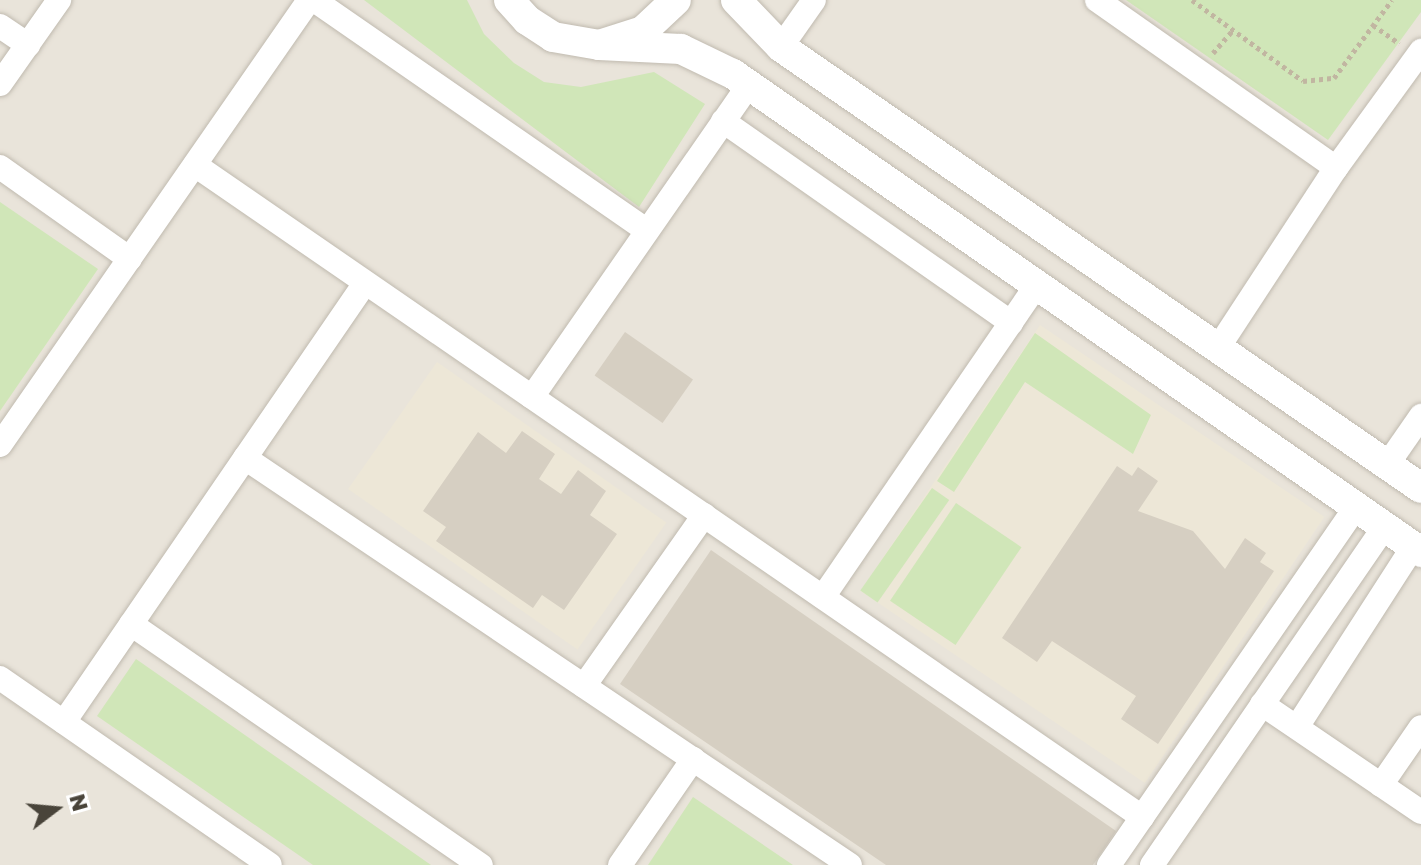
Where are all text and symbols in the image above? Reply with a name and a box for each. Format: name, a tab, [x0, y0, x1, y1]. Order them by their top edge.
north arrow	[16, 769, 96, 849]
text: N	[64, 790, 95, 814]

